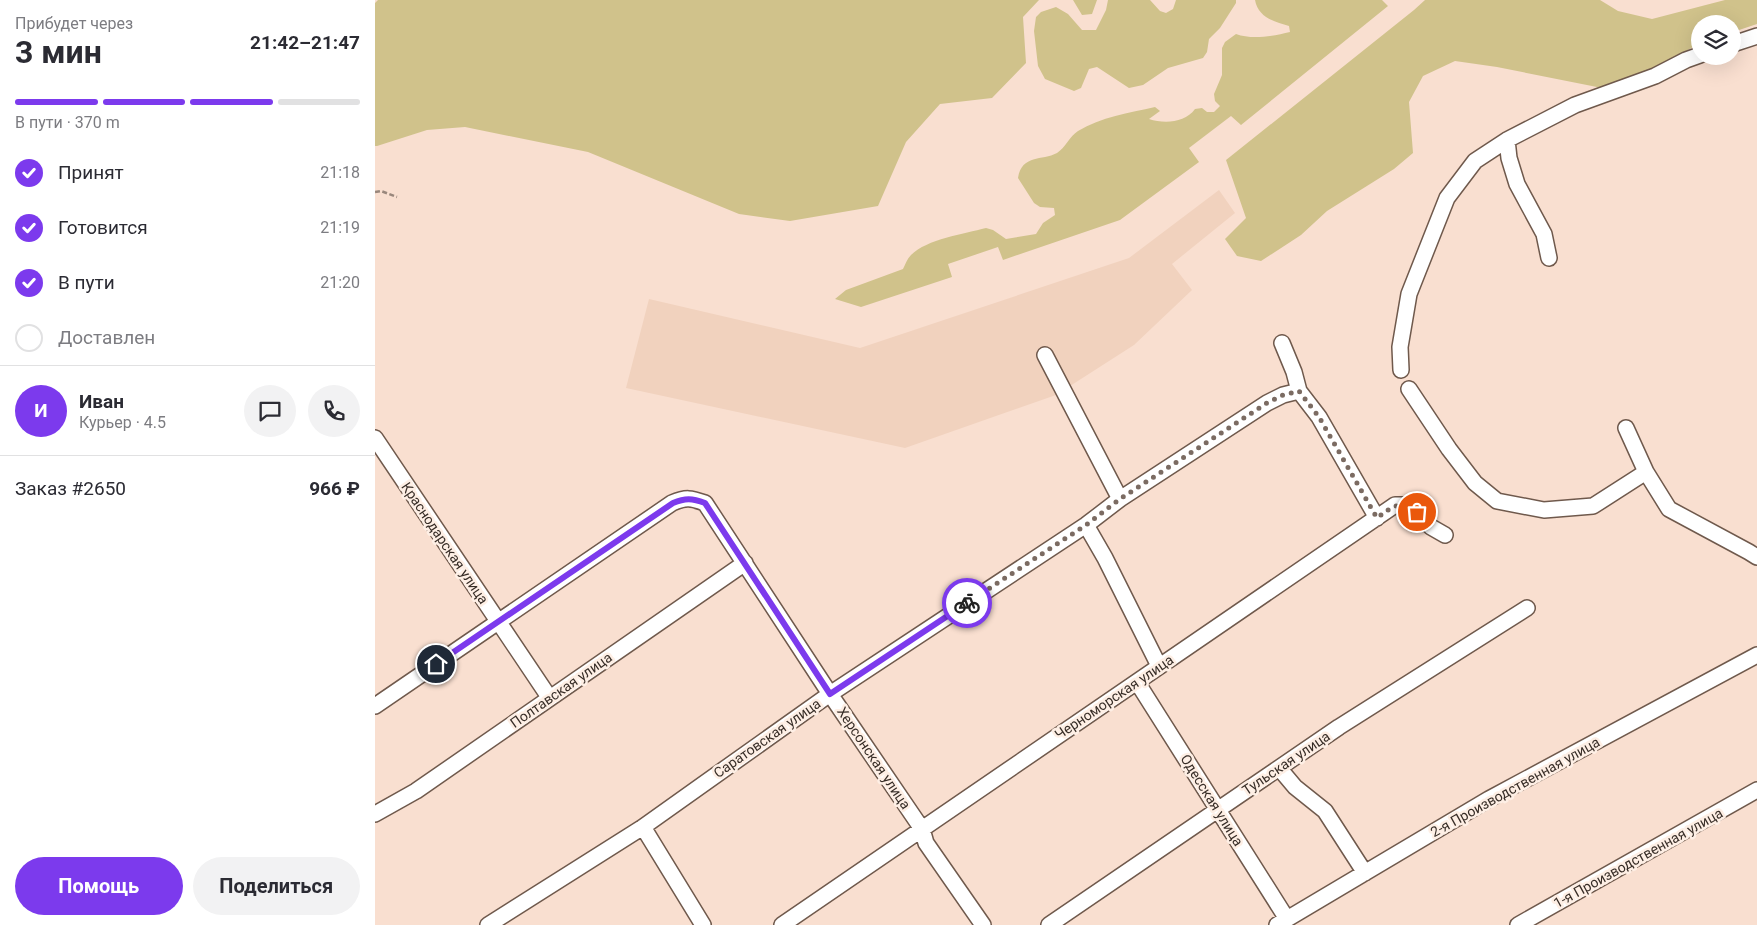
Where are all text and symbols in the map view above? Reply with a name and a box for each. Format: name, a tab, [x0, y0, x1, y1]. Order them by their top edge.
text: Прибудет через	[15, 14, 133, 33]
map controls	[1691, 15, 1741, 65]
button: layers	[1691, 15, 1741, 65]
text: 21:42–21:47	[250, 31, 360, 54]
text: 3 мин	[15, 33, 102, 71]
text: В пути · 370 m	[15, 113, 120, 132]
icon: check	[15, 159, 43, 187]
text: Принят	[58, 161, 124, 184]
text: 21:18	[320, 163, 360, 182]
icon: check	[15, 214, 43, 242]
text: Готовится	[58, 216, 148, 239]
text: 21:19	[320, 218, 360, 237]
icon: check	[15, 269, 43, 297]
text: В пути	[58, 271, 115, 294]
text: 21:20	[320, 273, 360, 292]
text: Доставлен	[58, 326, 155, 349]
button: chat	[244, 385, 296, 437]
button: phone	[308, 385, 360, 437]
text: Иван	[79, 390, 124, 413]
text: И	[34, 399, 48, 422]
text: Курьер · 4.5	[79, 413, 166, 432]
text: Заказ #2650	[15, 477, 126, 500]
text: 966 ₽	[309, 477, 360, 500]
street label: Краснодарская улица	[398, 479, 492, 607]
pin	[1396, 491, 1438, 533]
icon: bag	[1403, 498, 1431, 526]
courier	[942, 578, 992, 628]
icon: bike	[953, 589, 981, 617]
pin	[415, 643, 457, 685]
street label: Полтавская улица	[507, 649, 615, 731]
icon: home	[422, 650, 450, 678]
street label: Черноморская улица	[1052, 651, 1176, 743]
street label: Саратовская улица	[711, 695, 823, 781]
street label: Херсонская улица	[834, 704, 914, 812]
street label: Тульская улица	[1239, 728, 1333, 798]
street label: 2-я Производственная улица	[1428, 734, 1602, 840]
street label: Одесская улица	[1177, 751, 1247, 849]
street label: 1-я Производственная улица	[1551, 805, 1725, 911]
button: Помощь	[15, 857, 183, 915]
button: Поделиться	[193, 857, 360, 915]

